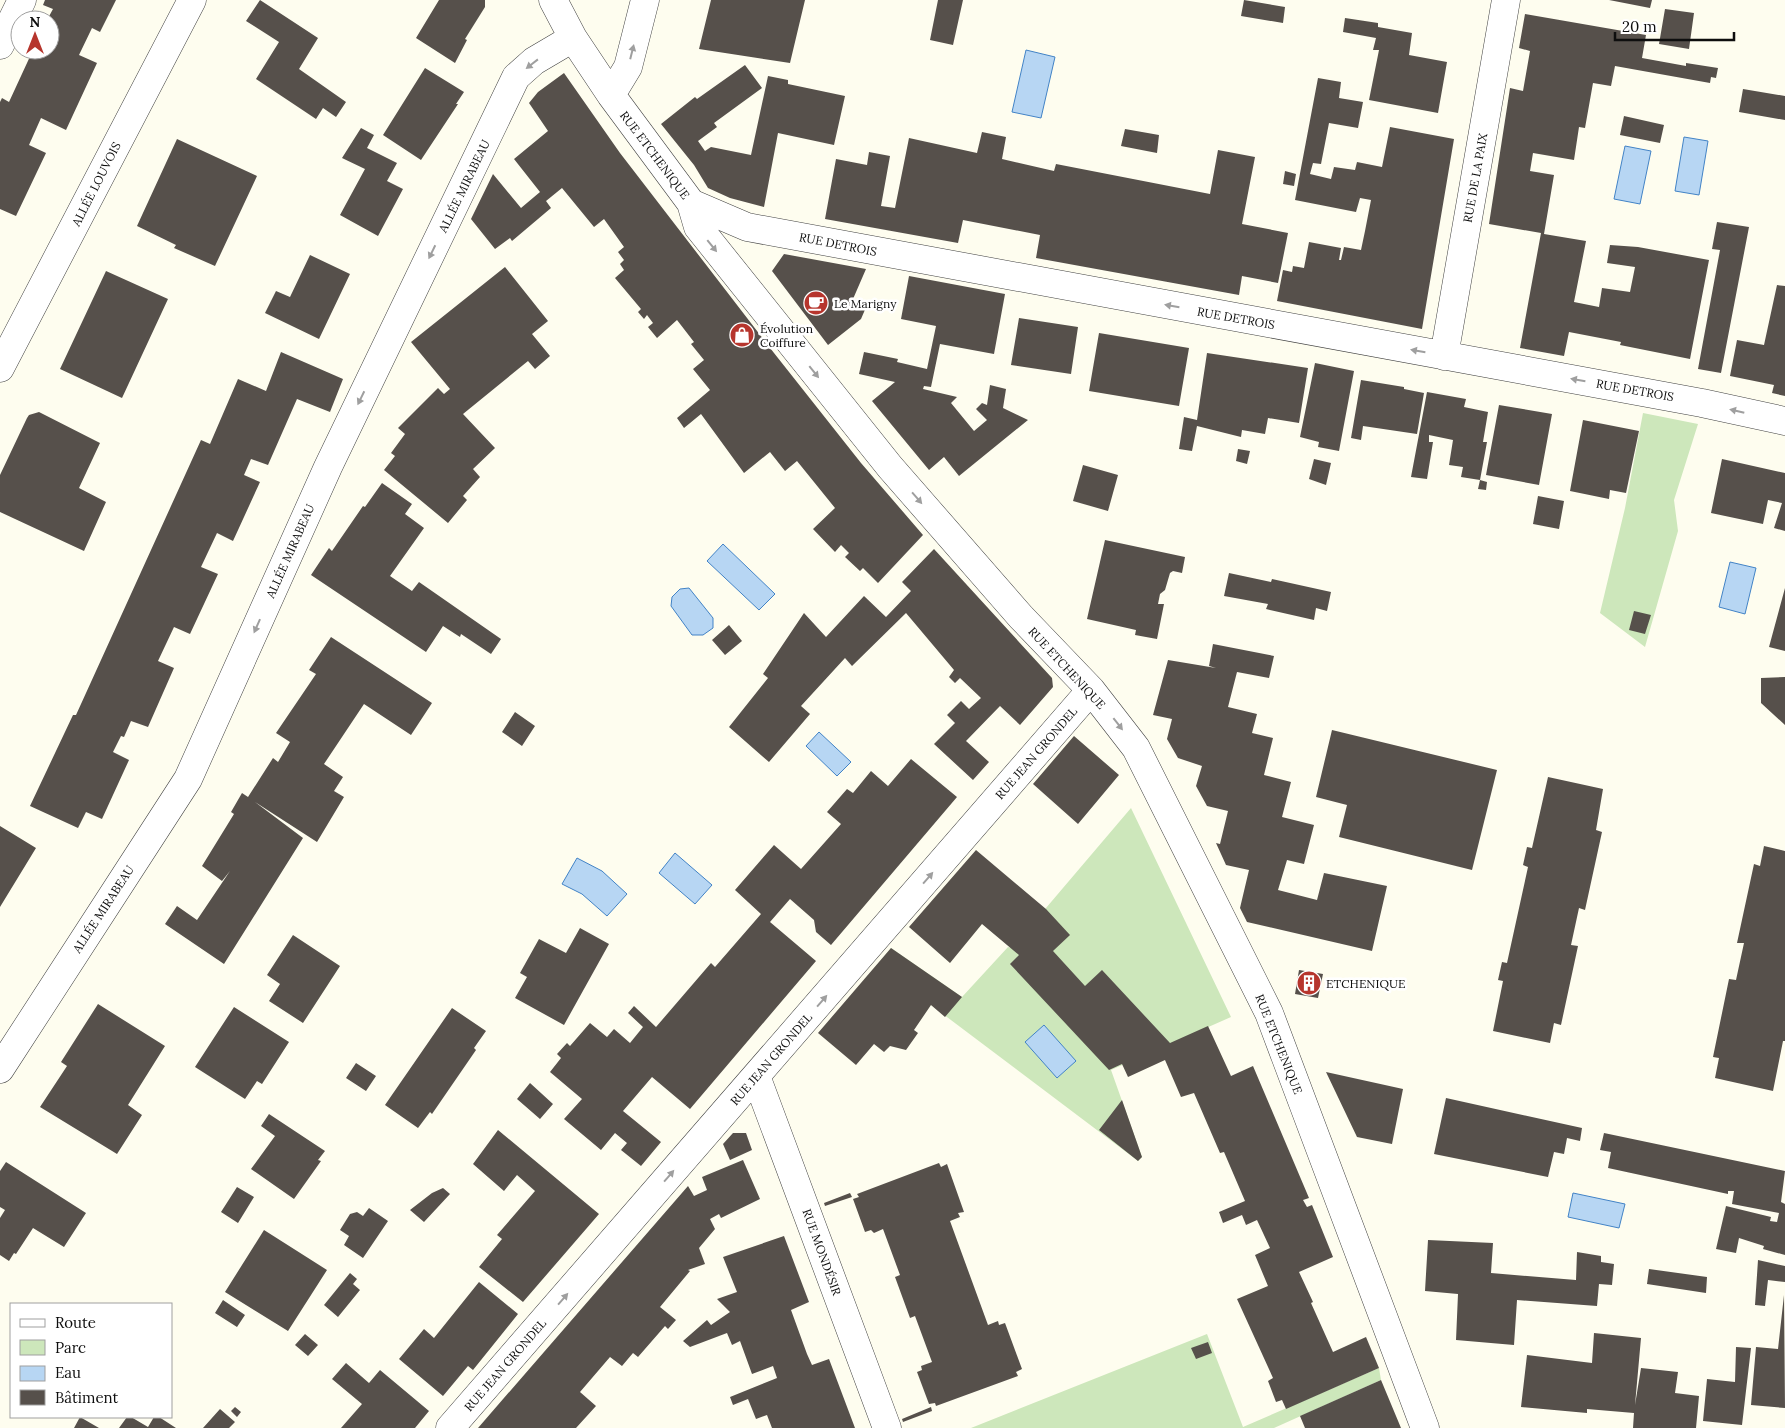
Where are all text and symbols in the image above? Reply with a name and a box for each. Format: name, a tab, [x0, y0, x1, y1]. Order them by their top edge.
north arrow	[10, 10, 60, 60]
scale bar	[1615, 10, 1734, 42]
text: N	[30, 13, 41, 31]
text: 20 m	[1622, 17, 1657, 36]
one-way arrow	[628, 44, 636, 59]
one-way arrow	[526, 58, 539, 69]
street label: RUE ETCHENIQUE	[617, 108, 693, 202]
street label: RUE DE LA PAIX	[1460, 132, 1490, 224]
street label: ALLÉE MIRABEAU	[435, 137, 493, 236]
street label: ALLÉE LOUVOIS	[68, 139, 124, 230]
street label: RUE DETROIS	[798, 229, 878, 259]
one-way arrow	[707, 239, 718, 252]
one-way arrow	[427, 245, 435, 259]
cafe icon: Le Marigny	[803, 290, 829, 316]
place label: Le Marigny	[834, 296, 897, 311]
one-way arrow	[1164, 301, 1180, 309]
street label: RUE DETROIS	[1196, 304, 1276, 332]
place label: Évolution Coiffure	[760, 321, 813, 350]
shop icon: Évolution Coiffure	[729, 322, 755, 348]
one-way arrow	[1410, 347, 1426, 355]
one-way arrow	[808, 366, 819, 379]
one-way arrow	[1570, 376, 1585, 384]
street label: RUE DETROIS	[1595, 376, 1675, 404]
one-way arrow	[357, 391, 365, 406]
one-way arrow	[1730, 407, 1745, 415]
one-way arrow	[911, 492, 923, 504]
street label: ALLÉE MIRABEAU	[262, 502, 317, 601]
one-way arrow	[252, 619, 260, 633]
street label: RUE ETCHENIQUE	[1025, 624, 1109, 712]
street label: RUE JEAN GRONDEL	[992, 704, 1080, 802]
one-way arrow	[1112, 717, 1123, 730]
street label: ALLÉE MIRABEAU	[69, 862, 137, 956]
one-way arrow	[922, 872, 934, 884]
building icon: ETCHENIQUE	[1296, 970, 1322, 996]
place label: ETCHENIQUE	[1326, 976, 1405, 991]
street label: RUE ETCHENIQUE	[1252, 992, 1306, 1096]
one-way arrow	[816, 994, 827, 1007]
street label: RUE JEAN GRONDEL	[727, 1010, 815, 1108]
one-way arrow	[663, 1170, 674, 1182]
street label: RUE MONDÉSIR	[799, 1207, 845, 1298]
one-way arrow	[557, 1292, 568, 1305]
legend	[10, 1303, 172, 1418]
text: Route	[55, 1313, 96, 1332]
street label: RUE JEAN GRONDEL	[461, 1316, 549, 1414]
text: Parc	[55, 1338, 86, 1357]
text: Eau	[55, 1363, 81, 1382]
text: Bâtiment	[55, 1388, 118, 1407]

